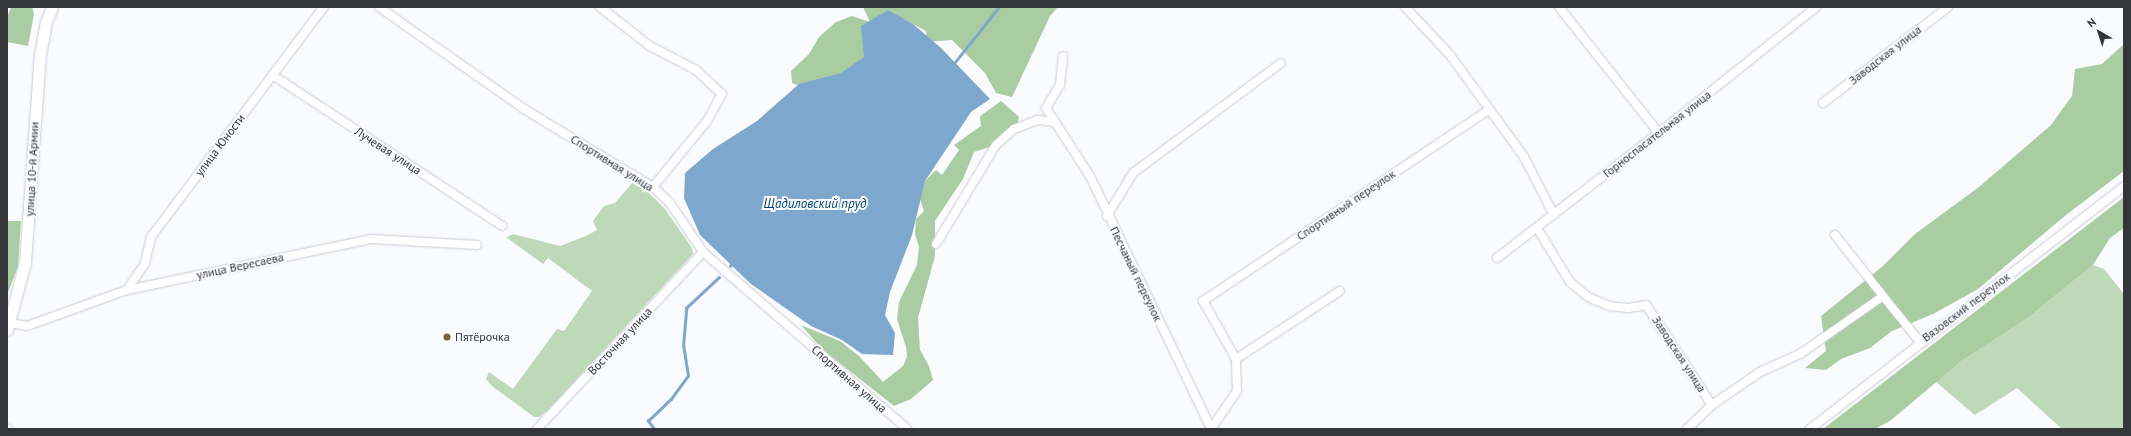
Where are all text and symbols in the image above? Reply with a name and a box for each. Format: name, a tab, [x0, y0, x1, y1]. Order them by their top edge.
north arrow	[2079, 12, 2119, 52]
text: N	[2084, 15, 2099, 30]
street label: Заводская улица	[1846, 22, 1924, 88]
street label: Горноспасательная улица	[1600, 87, 1714, 181]
street label: улица Юности	[192, 111, 248, 179]
street label: улица 10-й Армии	[22, 121, 42, 217]
street label: Лучевая улица	[352, 124, 424, 178]
street label: Спортивная улица	[568, 132, 656, 194]
street label: Спортивный переулок	[1294, 167, 1398, 243]
water label: Щадиловский пруд	[764, 196, 866, 212]
street label: Песчаный переулок	[1107, 224, 1165, 324]
street label: улица Вересаева	[195, 250, 285, 282]
street label: Вязовский переулок	[1919, 269, 2013, 345]
street label: Восточная улица	[585, 304, 655, 378]
street label: Заводская улица	[1649, 313, 1709, 395]
place label: Пятёрочка	[455, 330, 510, 344]
marker: Пятёрочка	[442, 332, 452, 342]
street label: Спортивная улица	[808, 342, 890, 416]

